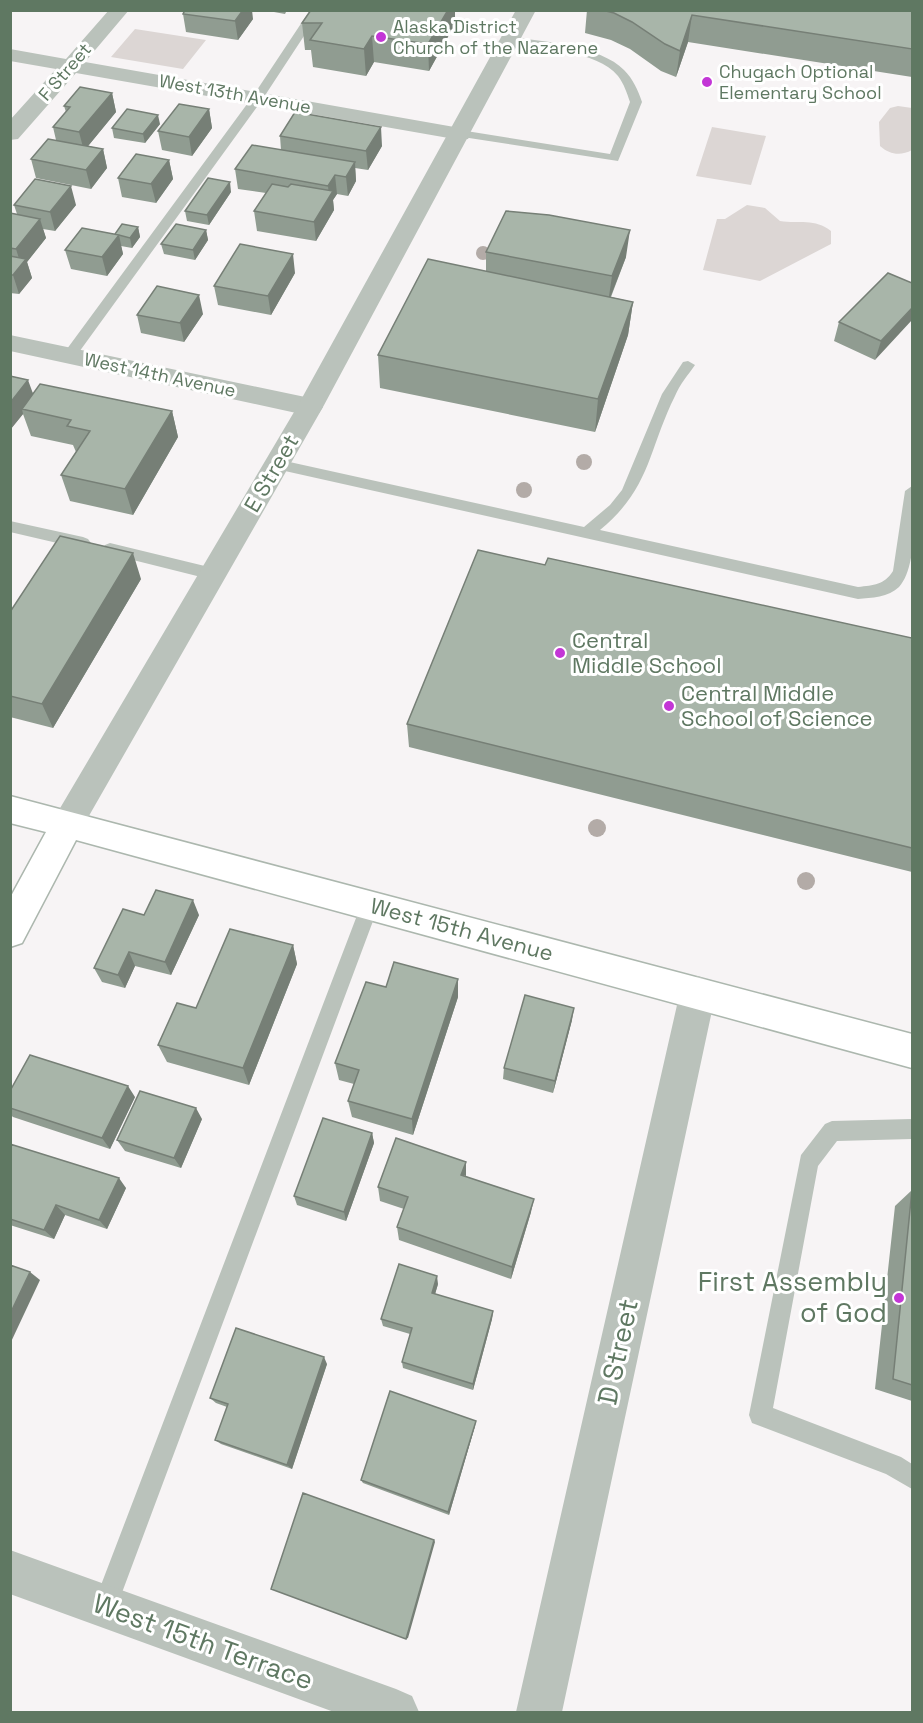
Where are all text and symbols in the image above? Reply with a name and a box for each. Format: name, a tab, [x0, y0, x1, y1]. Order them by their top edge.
place label: Alaska District Church of the Nazarene	[393, 15, 598, 59]
marker: Alaska District Church of the Nazarene	[374, 30, 388, 44]
street label: F Street	[33, 38, 96, 105]
place label: Chugach Optional Elementary School	[719, 60, 882, 104]
street label: West 13th Avenue	[157, 69, 313, 118]
marker: Chugach Optional Elementary School	[700, 75, 714, 89]
street label: West 14th Avenue	[82, 347, 238, 402]
street label: E Street	[238, 429, 304, 517]
place label: Central Middle School	[572, 626, 722, 679]
marker: Central Middle School	[553, 646, 567, 660]
place label: Central Middle School of Science	[681, 679, 873, 732]
marker: Central Middle School of Science	[662, 699, 676, 713]
street label: West 15th Avenue	[368, 891, 556, 967]
place label: First Assembly of God	[698, 1264, 887, 1330]
marker: First Assembly of God	[892, 1291, 906, 1305]
street label: D Street	[589, 1296, 646, 1408]
street label: West 15th Terrace	[88, 1585, 318, 1698]

